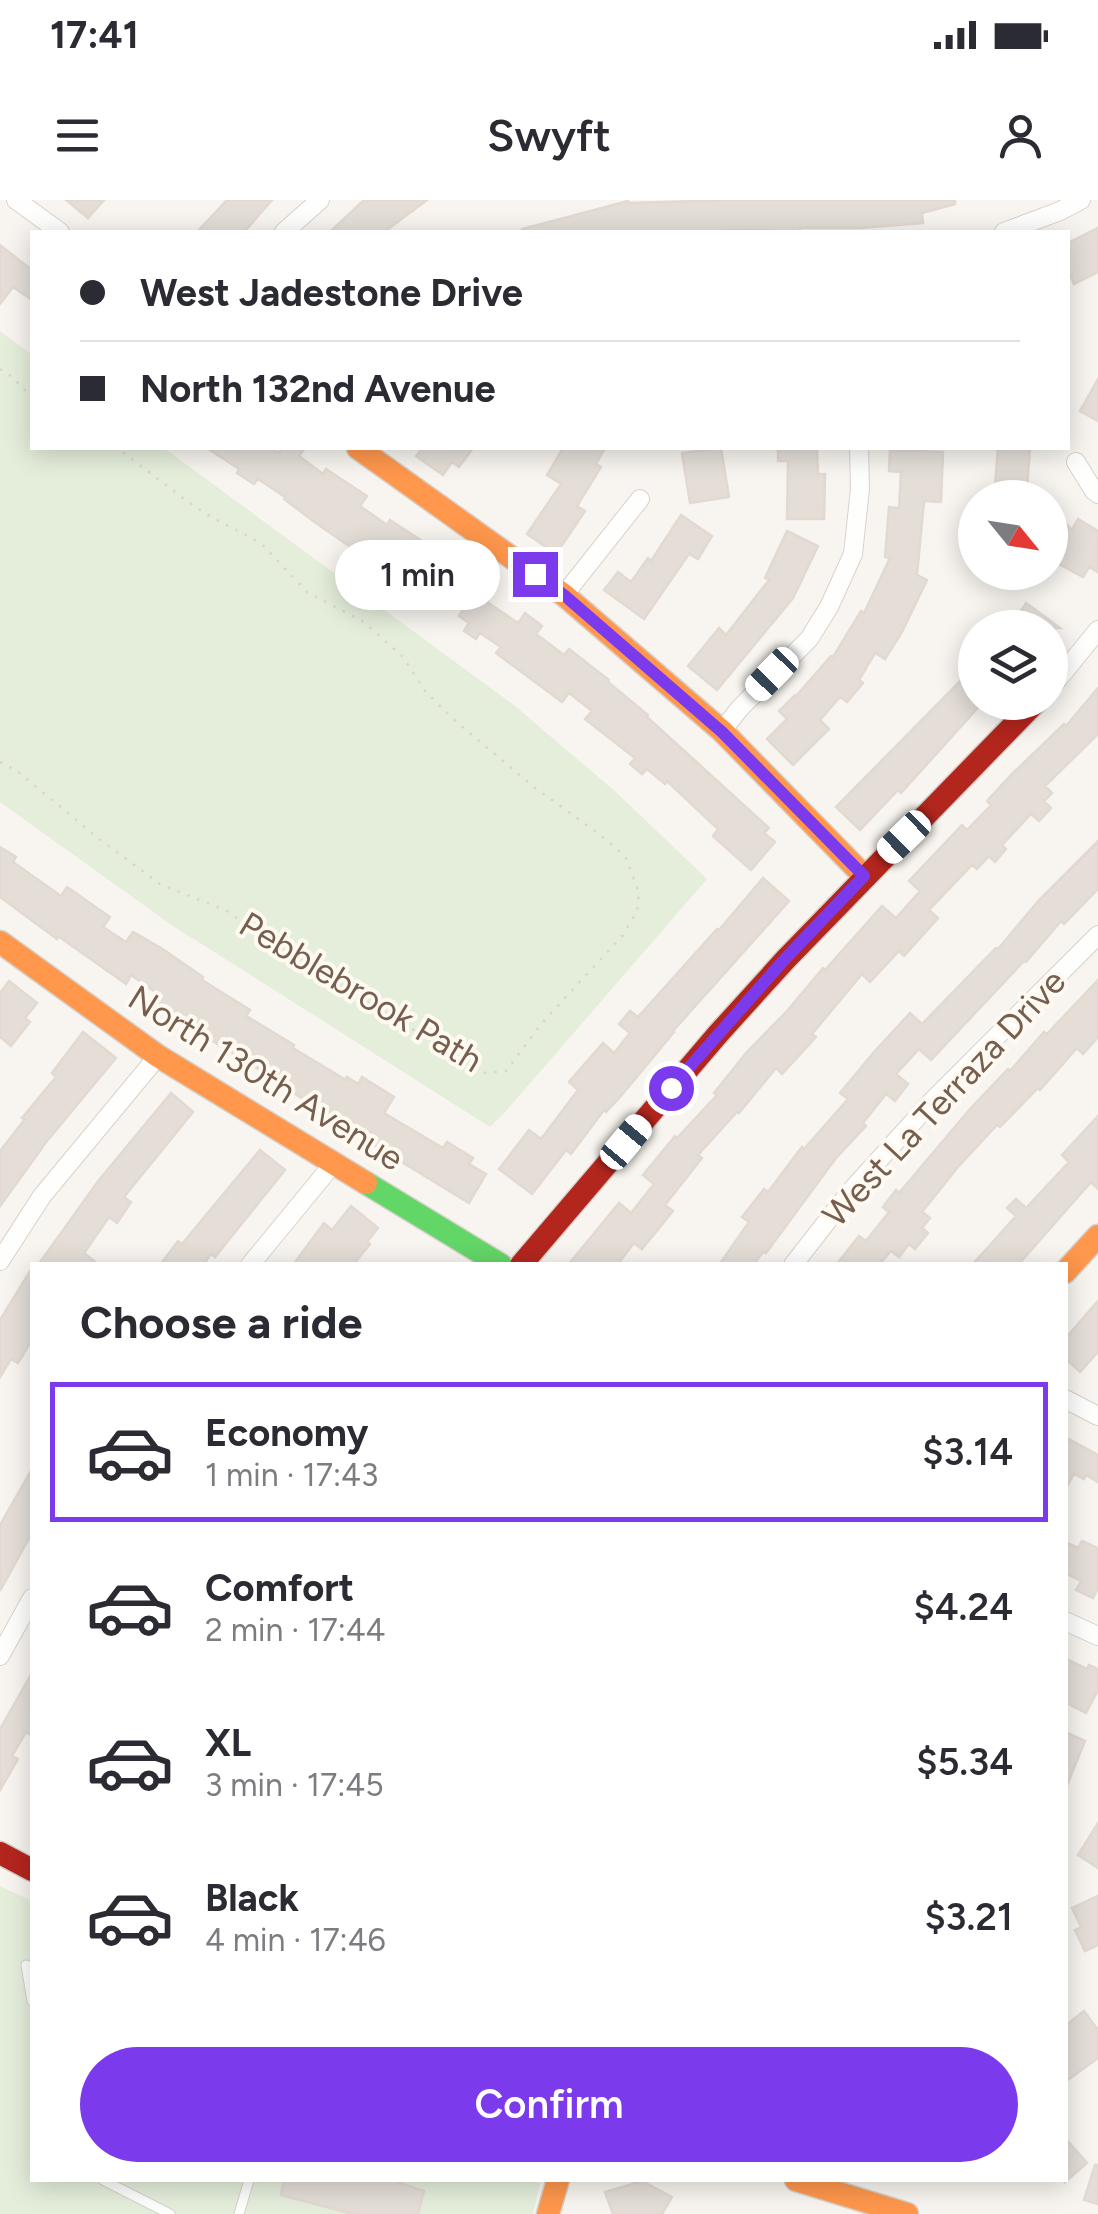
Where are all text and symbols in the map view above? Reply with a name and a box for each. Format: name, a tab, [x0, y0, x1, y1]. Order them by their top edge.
text: 17:41	[50, 12, 139, 58]
icon: menu	[50, 108, 105, 163]
text: Swyft	[487, 108, 611, 162]
icon: person	[993, 108, 1048, 163]
text: West Jadestone Drive	[140, 270, 523, 316]
text: North 132nd Avenue	[140, 366, 496, 412]
north arrow	[958, 480, 1068, 590]
map controls	[958, 480, 1068, 720]
callout: 1 min	[335, 539, 500, 609]
route end	[513, 552, 558, 597]
text: 1 min	[380, 556, 455, 594]
button: layers	[958, 610, 1068, 720]
car	[740, 642, 804, 706]
car	[872, 805, 936, 869]
street label: Pebblebrook Path	[232, 903, 490, 1081]
street label: West La Terraza Drive	[814, 961, 1074, 1235]
street label: North 130th Avenue	[121, 976, 411, 1180]
route start	[649, 1066, 694, 1111]
car	[595, 1109, 657, 1175]
text: Choose a ride	[80, 1295, 362, 1349]
icon: car	[85, 1407, 175, 1497]
text: Economy	[205, 1410, 368, 1456]
text: $3.14	[922, 1429, 1013, 1475]
text: 1 min · 17:43	[205, 1456, 378, 1494]
icon: car	[85, 1562, 175, 1652]
text: Comfort	[205, 1565, 354, 1611]
text: $4.24	[914, 1584, 1013, 1630]
text: 2 min · 17:44	[205, 1611, 385, 1649]
icon: car	[85, 1717, 175, 1807]
text: XL	[205, 1720, 251, 1766]
text: $5.34	[916, 1739, 1013, 1785]
text: 3 min · 17:45	[205, 1766, 384, 1804]
icon: car	[85, 1872, 175, 1962]
text: Black	[205, 1875, 299, 1921]
text: $3.21	[924, 1894, 1013, 1940]
text: 4 min · 17:46	[205, 1921, 386, 1959]
button: Confirm	[80, 2047, 1018, 2162]

